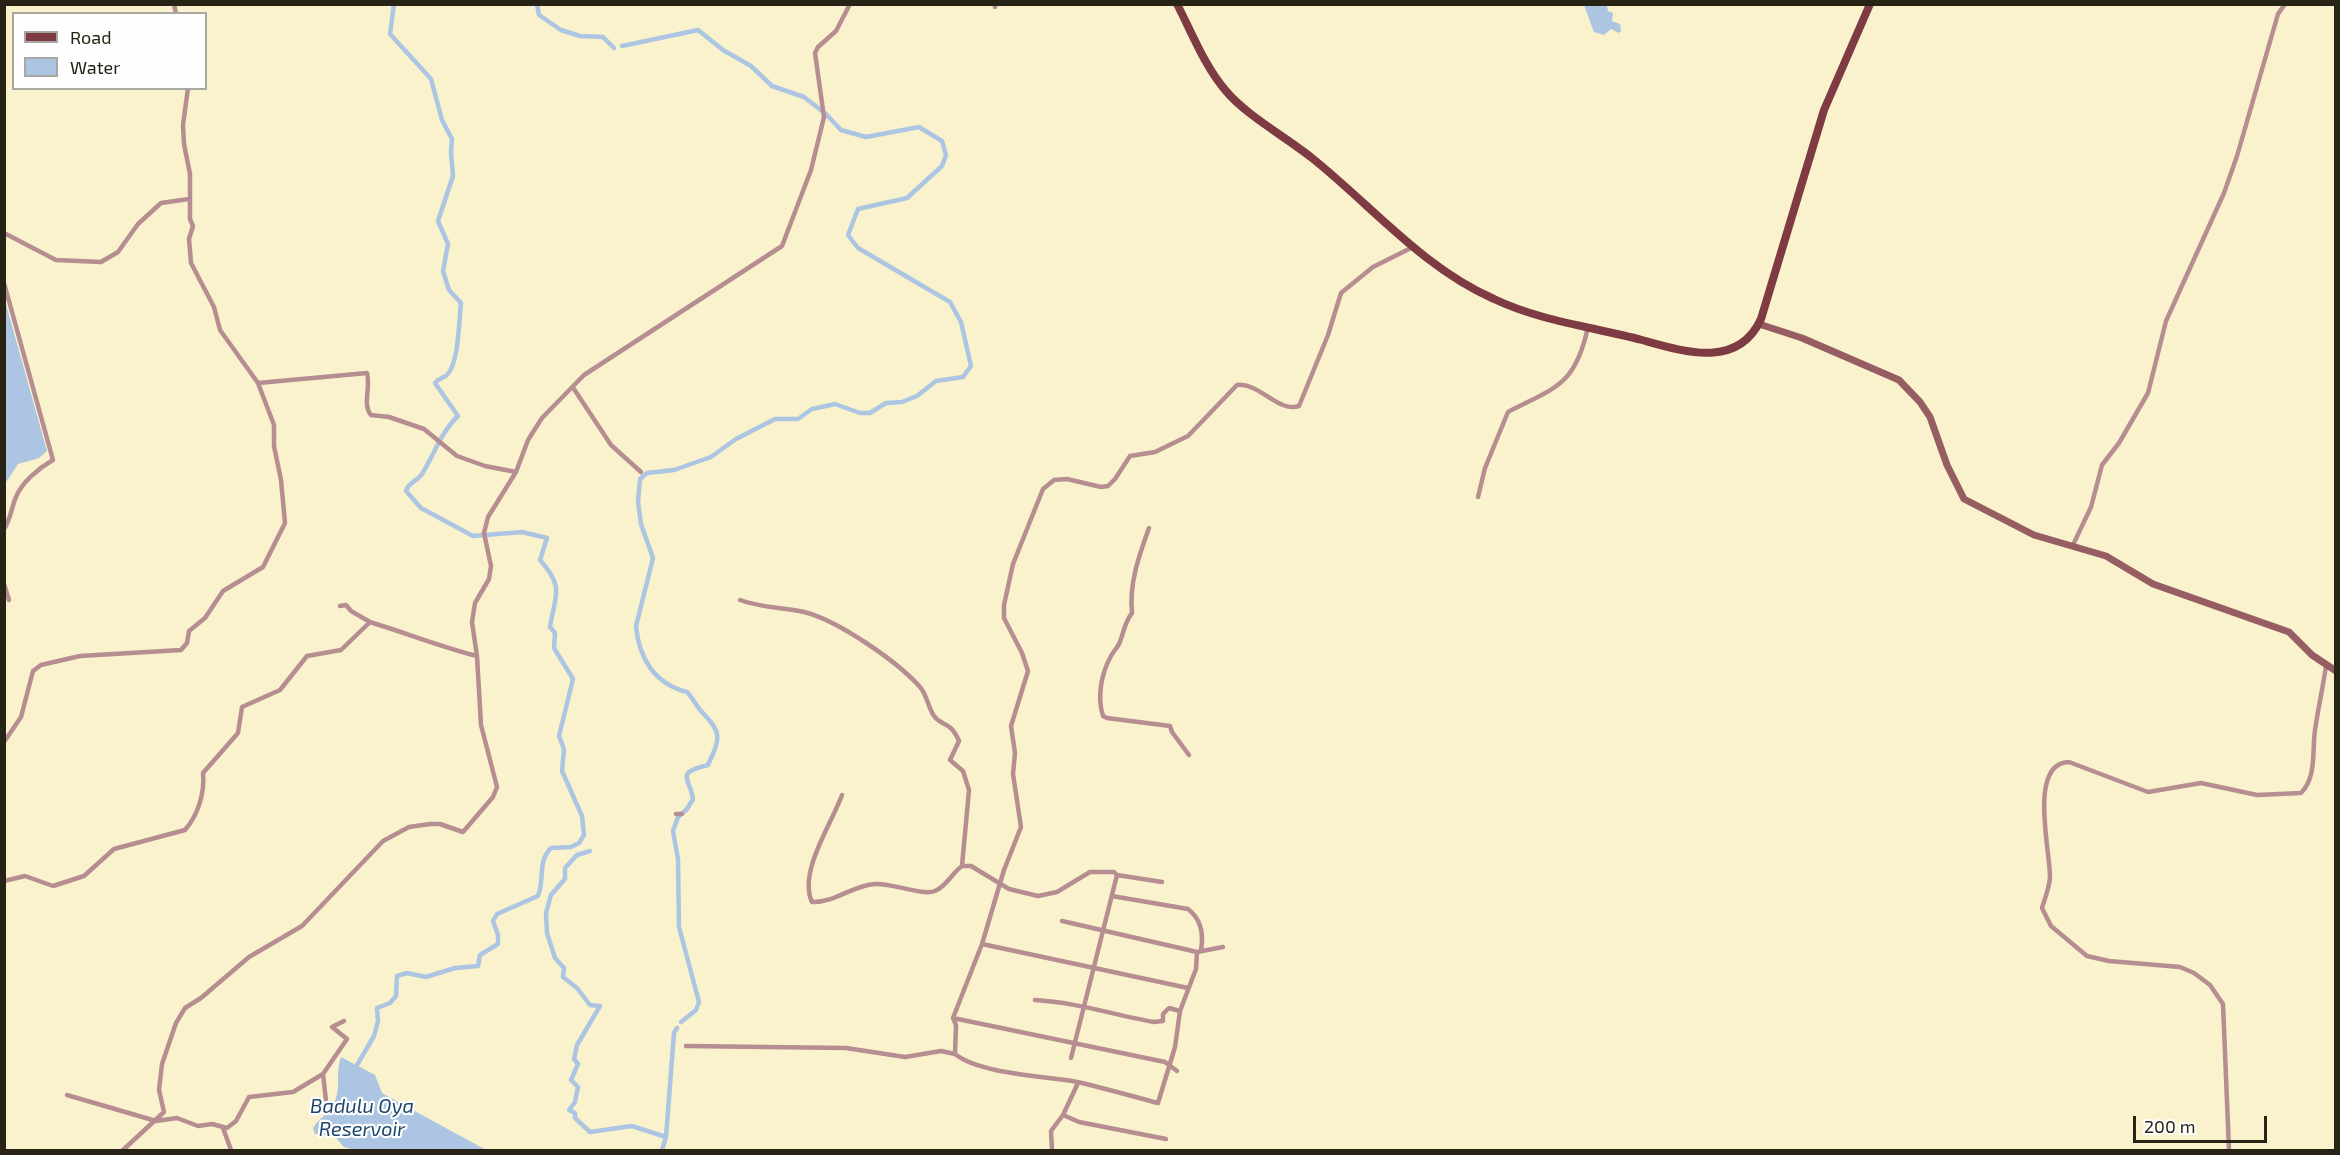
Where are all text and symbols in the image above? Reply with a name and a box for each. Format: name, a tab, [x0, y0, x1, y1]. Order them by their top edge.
legend	[12, 12, 207, 90]
text: Road	[70, 26, 111, 48]
text: Water	[70, 56, 120, 78]
water label: Badulu Oya Reservoir	[310, 1094, 414, 1141]
scale bar	[2136, 1104, 2270, 1142]
text: 200 m	[2144, 1115, 2196, 1137]

